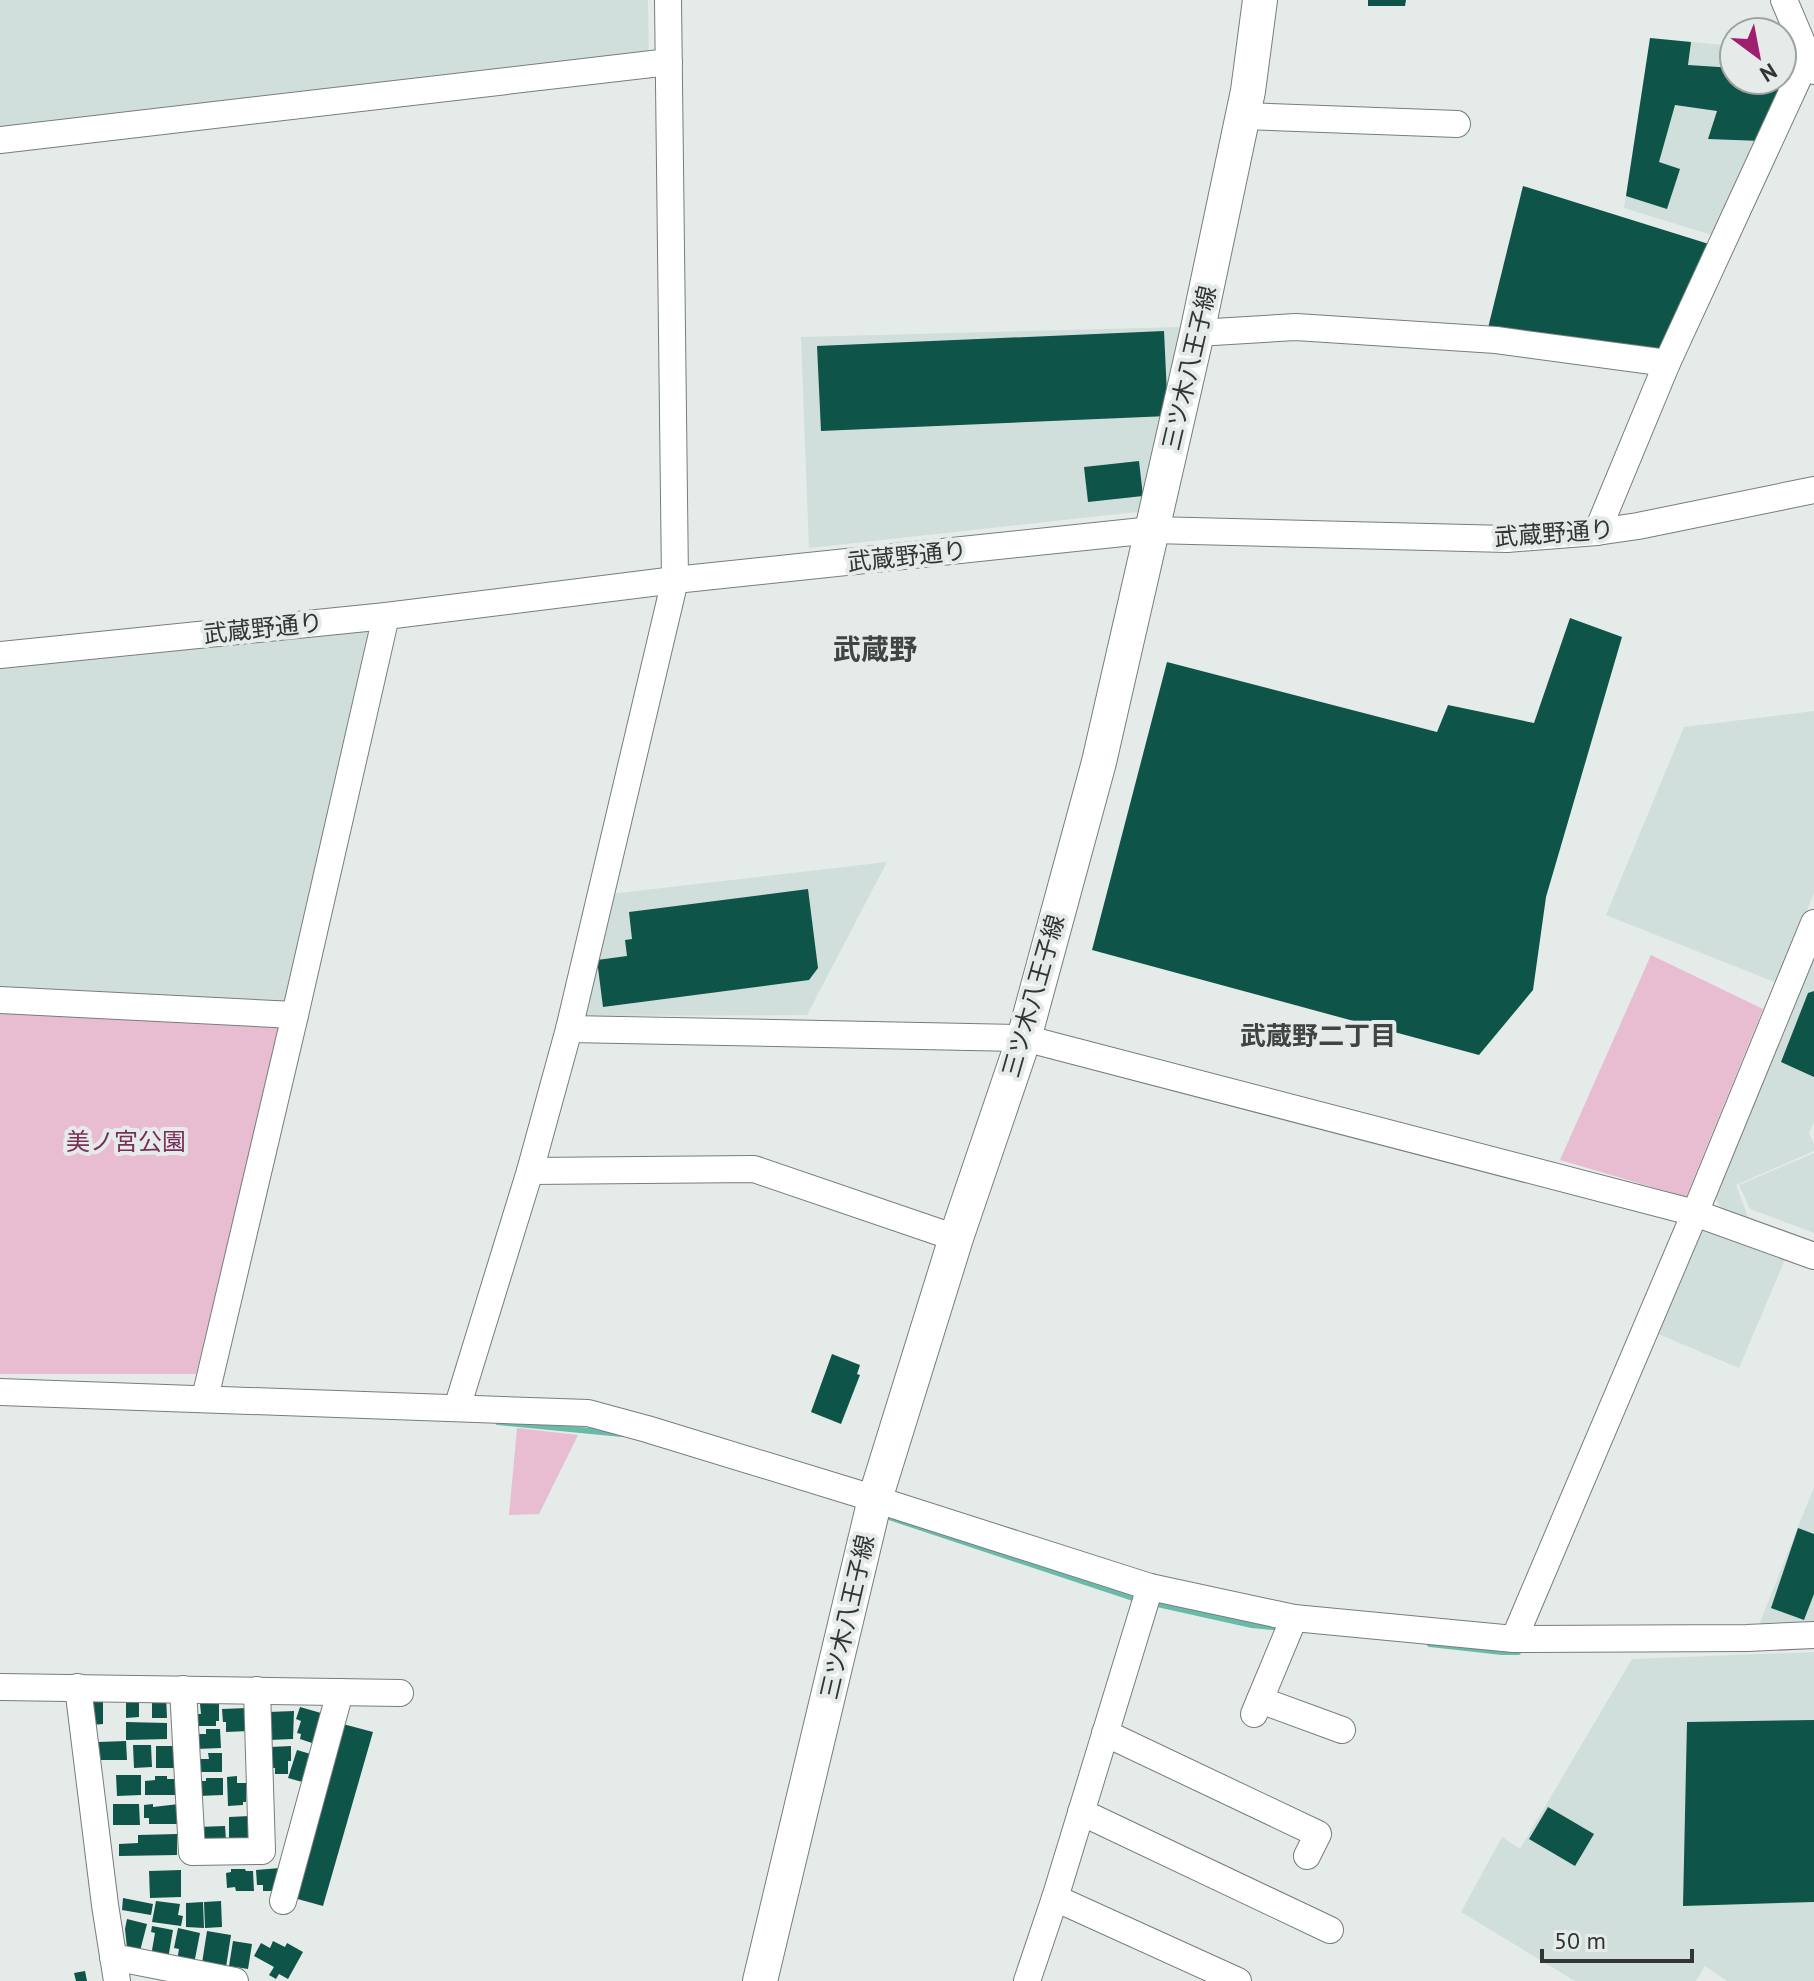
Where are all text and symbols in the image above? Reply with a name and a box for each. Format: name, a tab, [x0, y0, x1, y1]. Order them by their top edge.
north arrow	[1718, 16, 1798, 96]
text: N	[1755, 57, 1782, 89]
street label: 三ツ木八王子線	[1155, 283, 1223, 453]
street label: 武蔵野通り	[1493, 513, 1615, 553]
street label: 武蔵野通り	[846, 534, 968, 578]
street label: 武蔵野通り	[202, 606, 324, 650]
district label: 武蔵野	[833, 630, 917, 667]
street label: 三ツ木八王子線	[995, 911, 1071, 1081]
district label: 武蔵野二丁目	[1240, 1019, 1396, 1052]
park label: 美ノ宮公園	[66, 1126, 186, 1157]
street label: 三ツ木八王子線	[813, 1532, 881, 1702]
scale bar	[1542, 1913, 1692, 1963]
text: 50 m	[1554, 1925, 1606, 1956]

